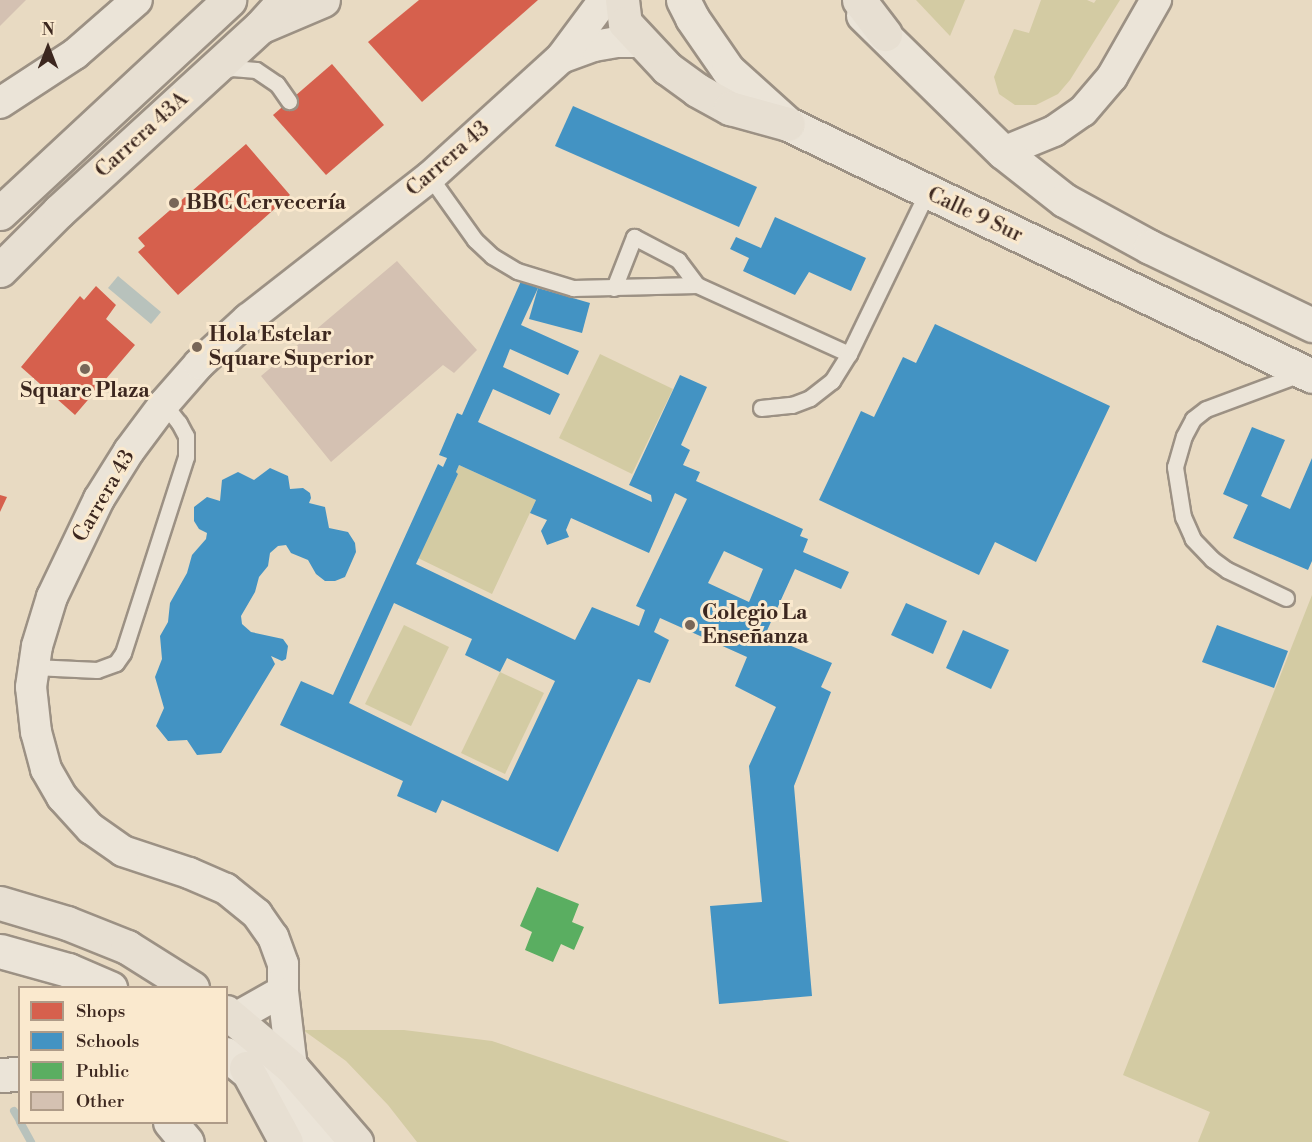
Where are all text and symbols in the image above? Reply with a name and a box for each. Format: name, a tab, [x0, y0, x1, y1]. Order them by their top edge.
north arrow	[18, 18, 78, 78]
text: N	[42, 20, 54, 40]
street label: Carrera 43A	[90, 87, 194, 183]
street label: Carrera 43	[401, 116, 495, 202]
street label: Calle 9 Sur	[923, 182, 1027, 248]
place label: BBC Cervecería	[186, 190, 346, 216]
marker: BBC Cervecería	[167, 196, 181, 210]
place label: Hola Estelar Square Superior	[209, 322, 374, 372]
marker: Hola Estelar Square Superior	[190, 340, 204, 354]
marker: Square Plaza	[78, 362, 92, 376]
place label: Square Plaza	[20, 378, 150, 404]
street label: Carrera 43	[68, 445, 140, 547]
place label: Colegio La Enseñanza	[702, 600, 808, 650]
marker: Colegio La Enseñanza	[683, 618, 697, 632]
legend	[18, 986, 228, 1124]
text: Shops	[76, 1000, 125, 1023]
text: Schools	[76, 1030, 139, 1053]
text: Public	[76, 1060, 129, 1083]
text: Other	[76, 1090, 124, 1113]

